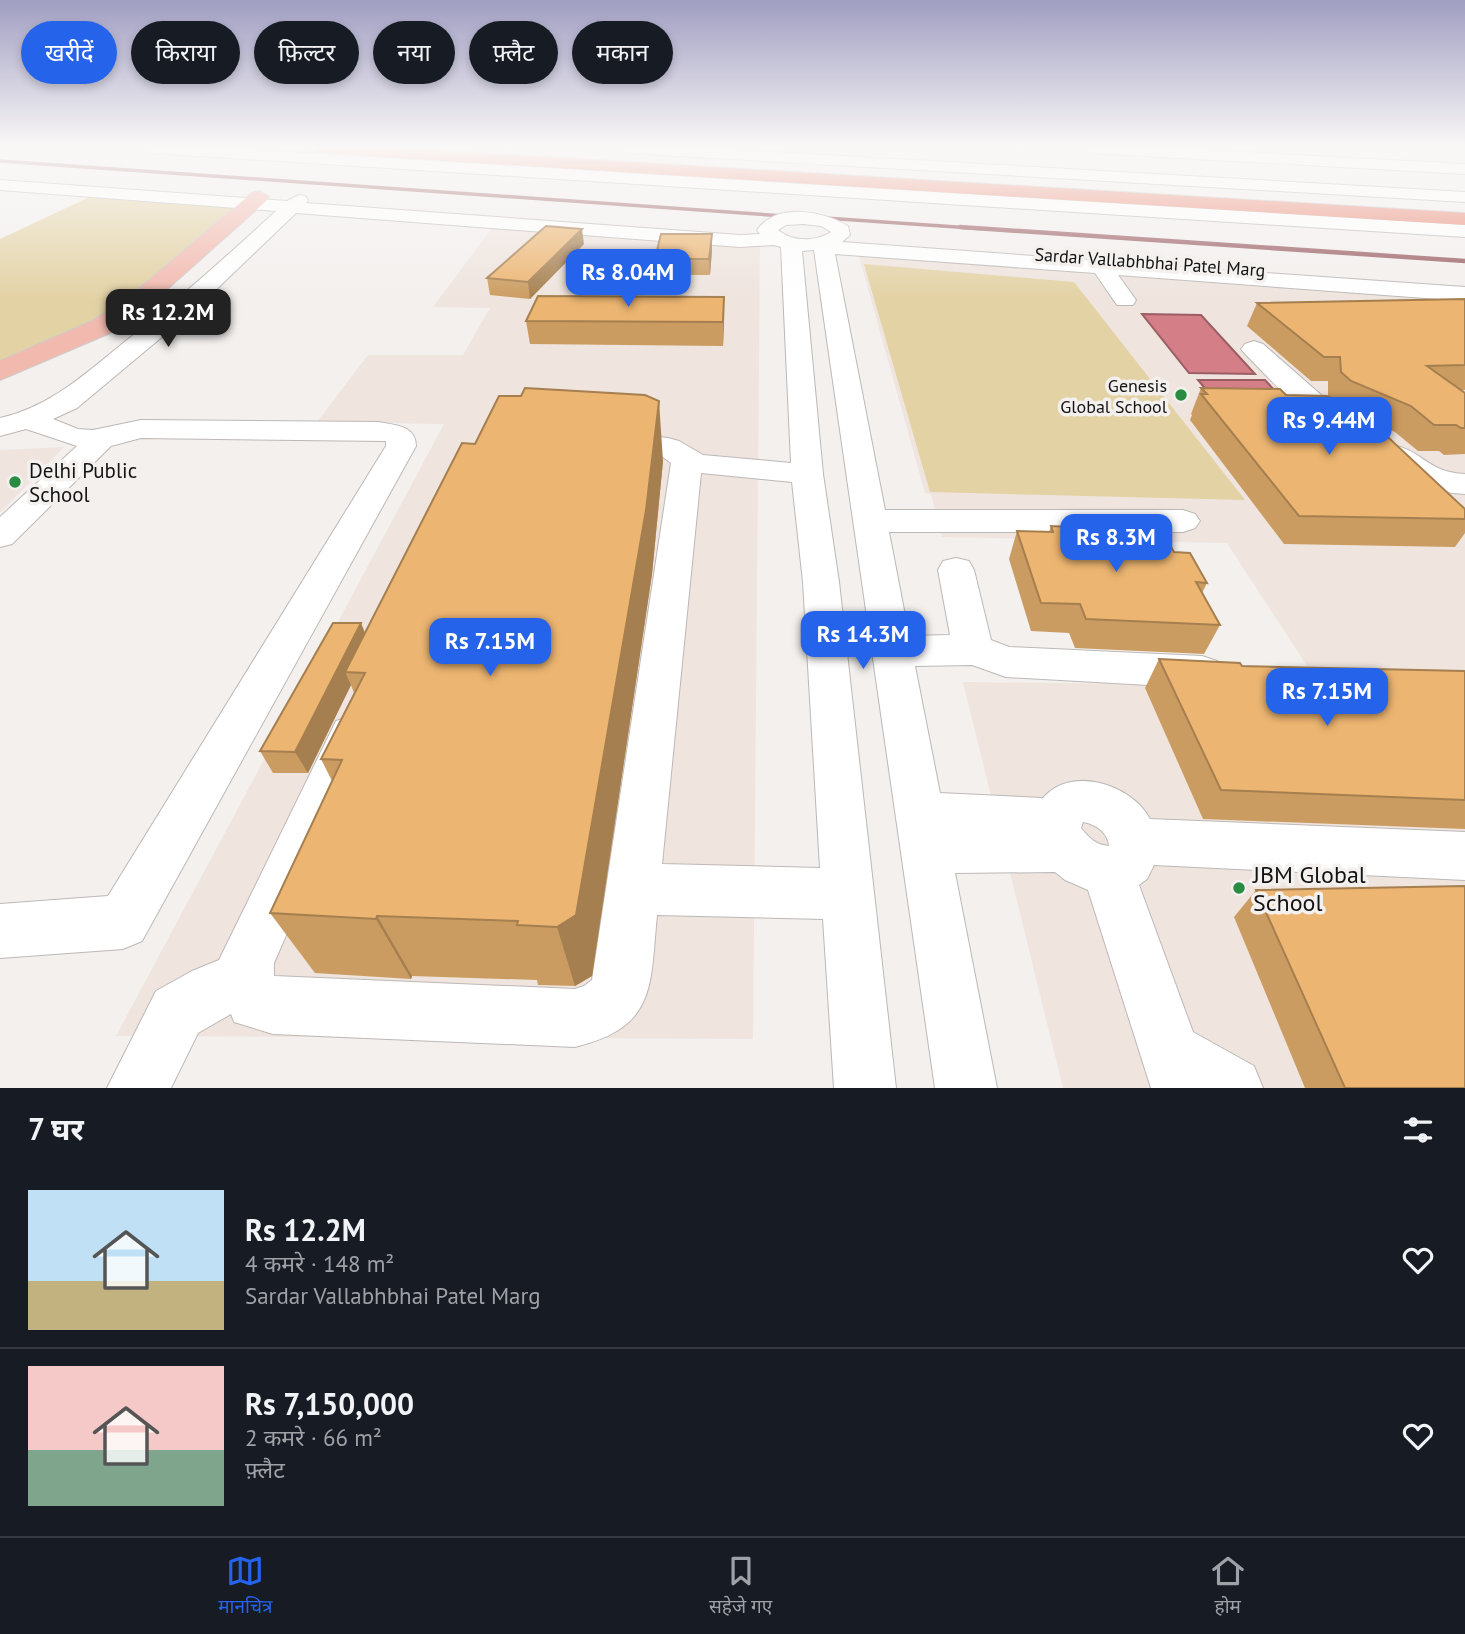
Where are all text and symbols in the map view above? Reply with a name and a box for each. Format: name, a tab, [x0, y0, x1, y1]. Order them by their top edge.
chip: खरीदें	[21, 21, 117, 84]
chip: किराया	[131, 21, 240, 84]
chip: फ़िल्टर	[254, 21, 359, 84]
chip: नया	[373, 21, 455, 84]
chip: फ़्लैट	[469, 21, 558, 84]
chip: मकान	[572, 21, 673, 84]
street label: Sardar Vallabhbhai Patel Marg	[1034, 242, 1266, 282]
pin: Rs 8.04M	[556, 250, 700, 309]
text: Rs 8.04M	[582, 257, 674, 286]
pin: Rs 12.2M	[96, 290, 240, 349]
text: Rs 12.2M	[122, 297, 214, 326]
place label: Genesis Global School	[1060, 374, 1168, 418]
marker: Genesis Global School	[1173, 387, 1189, 403]
pin: Rs 9.44M	[1257, 398, 1401, 457]
text: Rs 9.44M	[1283, 405, 1375, 434]
place label: Delhi Public School	[29, 457, 137, 508]
marker: Delhi Public School	[7, 474, 23, 490]
pin: Rs 8.3M	[1051, 514, 1181, 574]
text: Rs 8.3M	[1076, 522, 1156, 551]
pin: Rs 14.3M	[791, 612, 935, 671]
pin: Rs 7.15M	[418, 618, 562, 678]
text: Rs 14.3M	[817, 619, 909, 648]
text: Rs 7.15M	[445, 626, 535, 655]
pin: Rs 7.15M	[1255, 668, 1399, 728]
text: Rs 7.15M	[1282, 676, 1372, 705]
place label: JBM Global School	[1252, 859, 1366, 918]
marker: JBM Global School	[1231, 880, 1247, 896]
text: 7 घर	[28, 1109, 84, 1148]
icon: filters	[1399, 1111, 1437, 1149]
text: Rs 12.2M	[245, 1210, 366, 1249]
icon: home	[84, 1218, 168, 1302]
icon: heart	[1399, 1241, 1437, 1279]
text: 4 कमरे · 148 m²	[245, 1249, 394, 1278]
text: Sardar Vallabhbhai Patel Marg	[245, 1281, 541, 1310]
text: Rs 7,150,000	[245, 1384, 414, 1423]
icon: home	[84, 1394, 168, 1478]
icon: heart	[1399, 1417, 1437, 1455]
text: 2 कमरे · 66 m²	[245, 1423, 382, 1452]
text: फ़्लैट	[245, 1455, 285, 1484]
tab: मानचित्र	[218, 1552, 273, 1621]
tab: सहेजे गए	[709, 1552, 772, 1621]
tab: होम	[1209, 1552, 1247, 1621]

